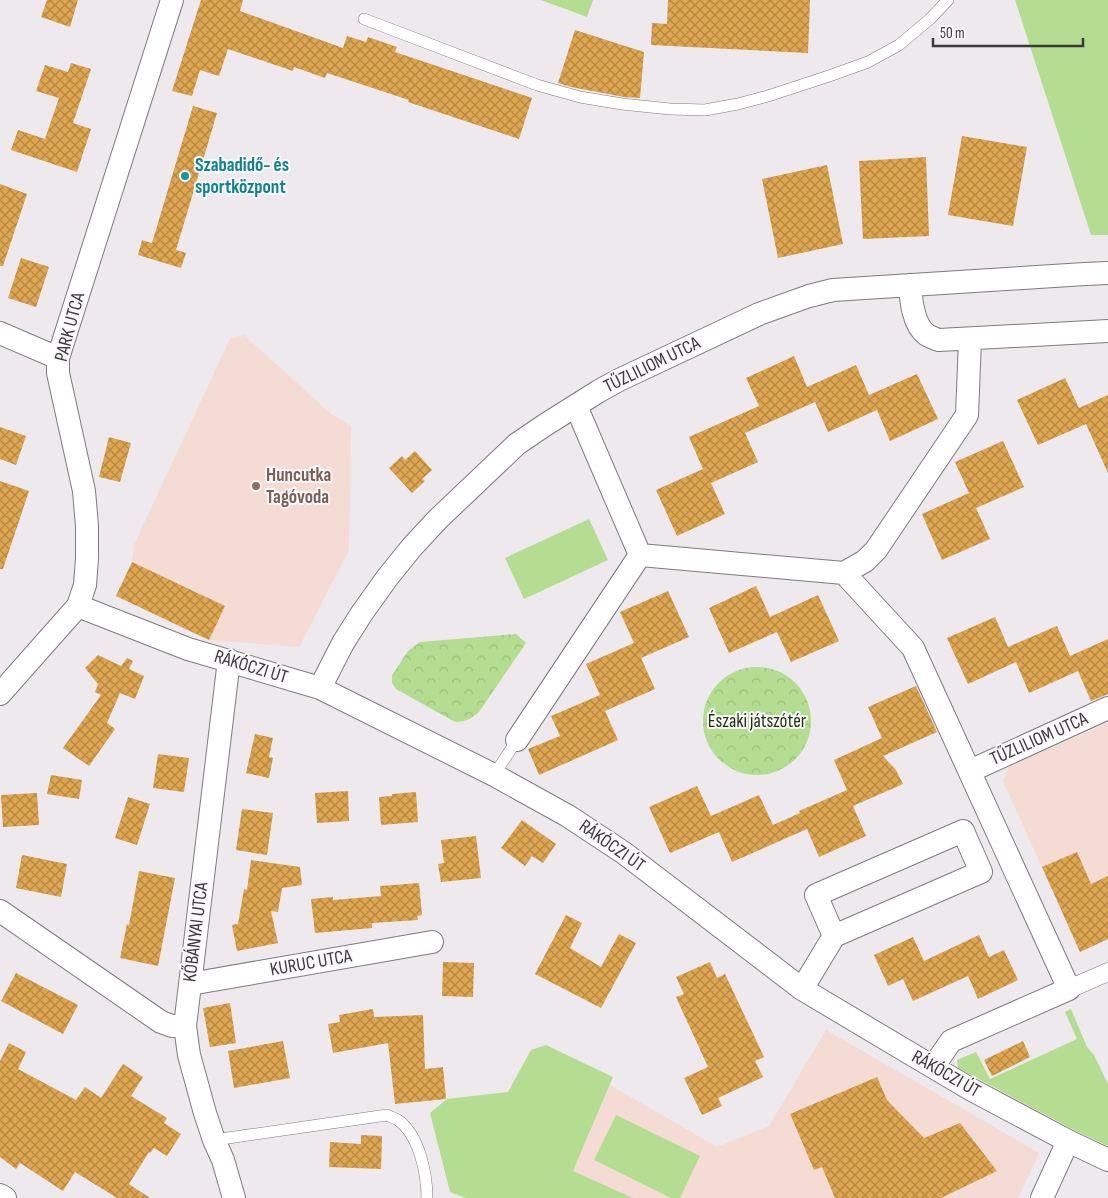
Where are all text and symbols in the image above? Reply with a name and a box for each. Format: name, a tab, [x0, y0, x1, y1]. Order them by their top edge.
scale bar	[933, 15, 1083, 47]
text: 50 m	[940, 24, 965, 43]
place label: Szabadidő- és sportközpont	[195, 154, 289, 199]
marker: Szabadidő- és sportközpont	[179, 170, 191, 182]
street label: PARK UTCA	[50, 289, 90, 364]
street label: TŰZLILIOM UTCA	[600, 331, 705, 398]
place label: Huncutka Tagóvoda	[266, 464, 331, 509]
marker: Huncutka Tagóvoda	[250, 480, 262, 492]
street label: RÁKÓCZI ÚT	[212, 645, 291, 689]
street label: TŰZLILIOM UTCA	[987, 707, 1092, 771]
park label: Északi játszótér	[708, 710, 807, 733]
street label: RÁKÓCZI ÚT	[574, 815, 650, 877]
street label: KŐBÁNYAI UTCA	[178, 880, 214, 983]
street label: KURUC UTCA	[268, 944, 354, 981]
street label: RÁKÓCZI ÚT	[908, 1045, 985, 1103]

